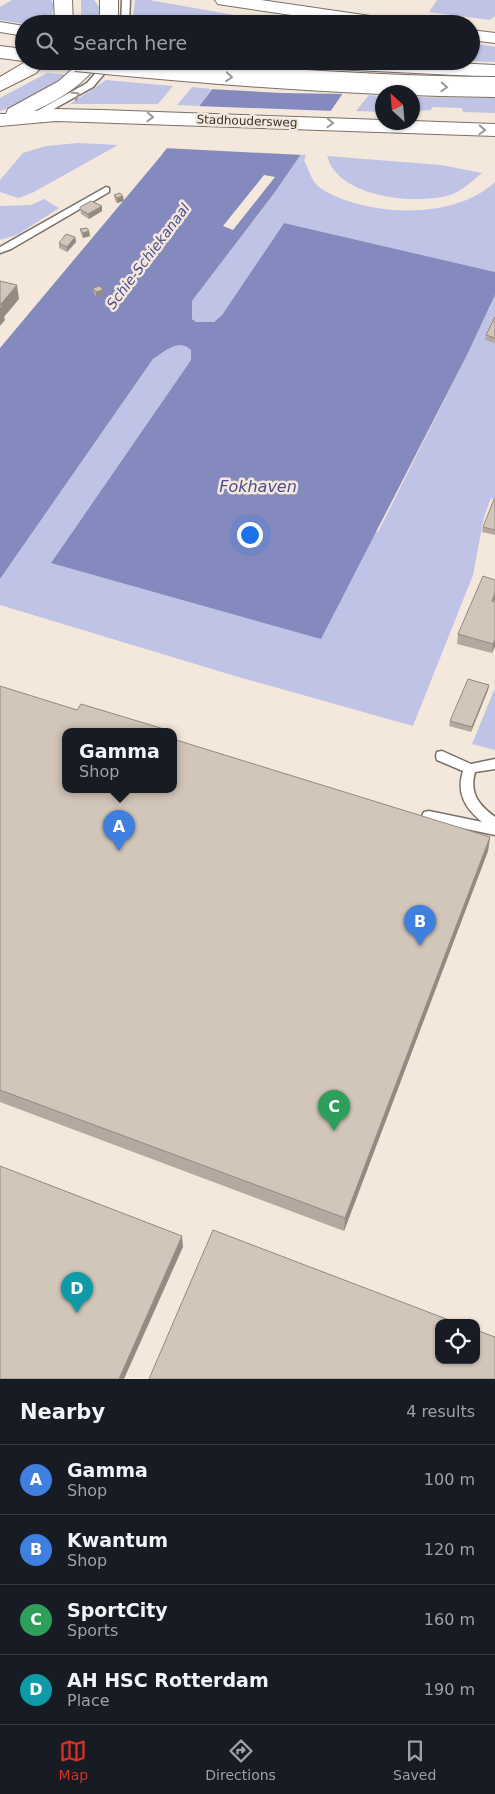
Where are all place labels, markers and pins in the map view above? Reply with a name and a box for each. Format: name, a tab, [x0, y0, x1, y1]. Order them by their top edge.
pin: A	[103, 810, 135, 851]
pin: B	[404, 905, 436, 946]
pin: C	[318, 1090, 350, 1131]
pin: D	[61, 1272, 93, 1313]

